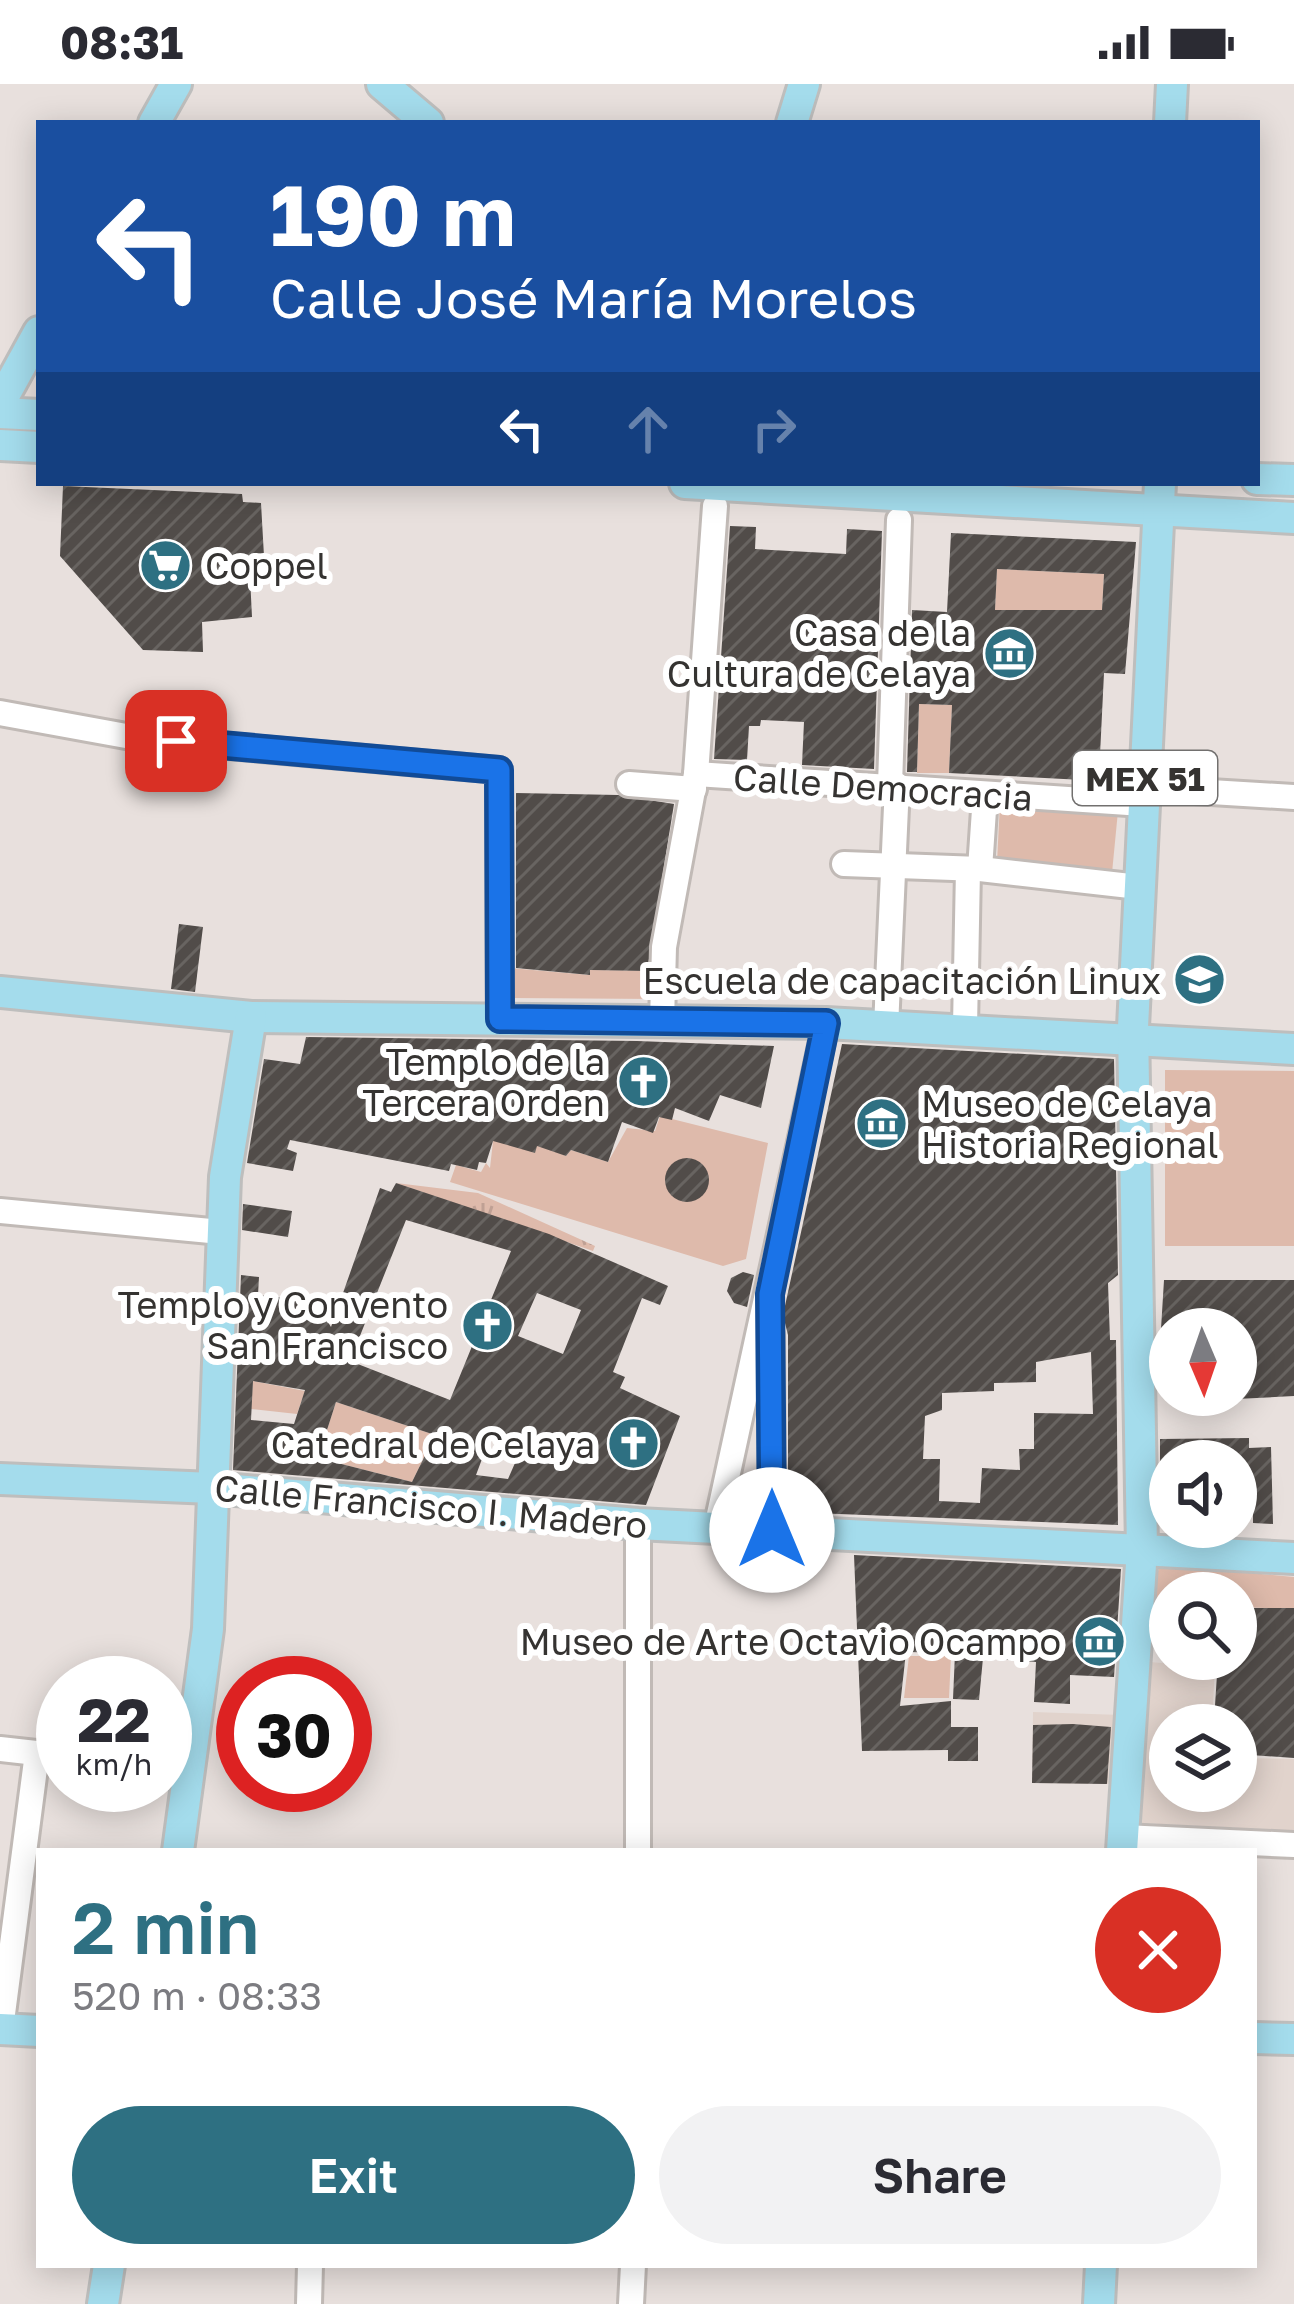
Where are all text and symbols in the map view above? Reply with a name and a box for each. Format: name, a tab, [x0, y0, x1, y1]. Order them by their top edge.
text: 08:31	[60, 15, 183, 69]
text: 190 m	[270, 164, 516, 264]
icon: left	[72, 168, 228, 324]
text: Calle José María Morelos	[270, 265, 917, 330]
icon: left	[489, 396, 555, 462]
icon: ahead	[615, 396, 681, 462]
icon: right	[741, 396, 807, 462]
supermarket icon: Coppel	[138, 537, 194, 593]
place label: Coppel	[205, 544, 328, 587]
place label: Casa de la Cultura de Celaya	[667, 611, 971, 695]
museum icon: Casa de la Cultura de Celaya	[982, 625, 1038, 681]
pin	[125, 690, 227, 792]
icon: arrive	[143, 708, 209, 774]
road number: MEX 51	[1073, 751, 1217, 805]
street label: Calle Democracia	[732, 755, 1034, 819]
school or university icon: Escuela de capacitación Linux	[1172, 952, 1228, 1008]
place label: Escuela de capacitación Linux	[642, 959, 1161, 1002]
place label: Templo de la Tercera Orden	[362, 1040, 605, 1124]
church icon: Templo de la Tercera Orden	[616, 1054, 672, 1110]
place label: Museo de Celaya Historia Regional	[921, 1082, 1219, 1166]
museum icon: Museo de Celaya Historia Regional	[854, 1096, 910, 1152]
place label: Templo y Convento San Francisco	[118, 1283, 448, 1367]
church icon: Templo y Convento San Francisco	[459, 1297, 515, 1353]
north arrow	[1149, 1308, 1257, 1416]
map controls	[1149, 1308, 1257, 1812]
church icon: Catedral de Celaya	[606, 1416, 662, 1472]
place label: Catedral de Celaya	[271, 1423, 595, 1466]
button: sound	[1149, 1440, 1257, 1548]
street label: Calle Francisco I. Madero	[213, 1466, 649, 1546]
position arrow	[709, 1467, 835, 1593]
button: search	[1149, 1572, 1257, 1680]
museum icon: Museo de Arte Octavio Ocampo	[1072, 1613, 1128, 1669]
place label: Museo de Arte Octavio Ocampo	[520, 1620, 1061, 1663]
speed limit sign: 30	[216, 1656, 372, 1812]
text: 22	[77, 1683, 151, 1755]
button: layers	[1149, 1704, 1257, 1812]
text: km/h	[76, 1746, 152, 1782]
text: 2 min	[72, 1883, 259, 1970]
button: close	[1095, 1887, 1221, 2013]
text: 520 m · 08:33	[72, 1972, 322, 2019]
button: Exit	[72, 2106, 635, 2244]
button: Share	[659, 2106, 1221, 2244]

